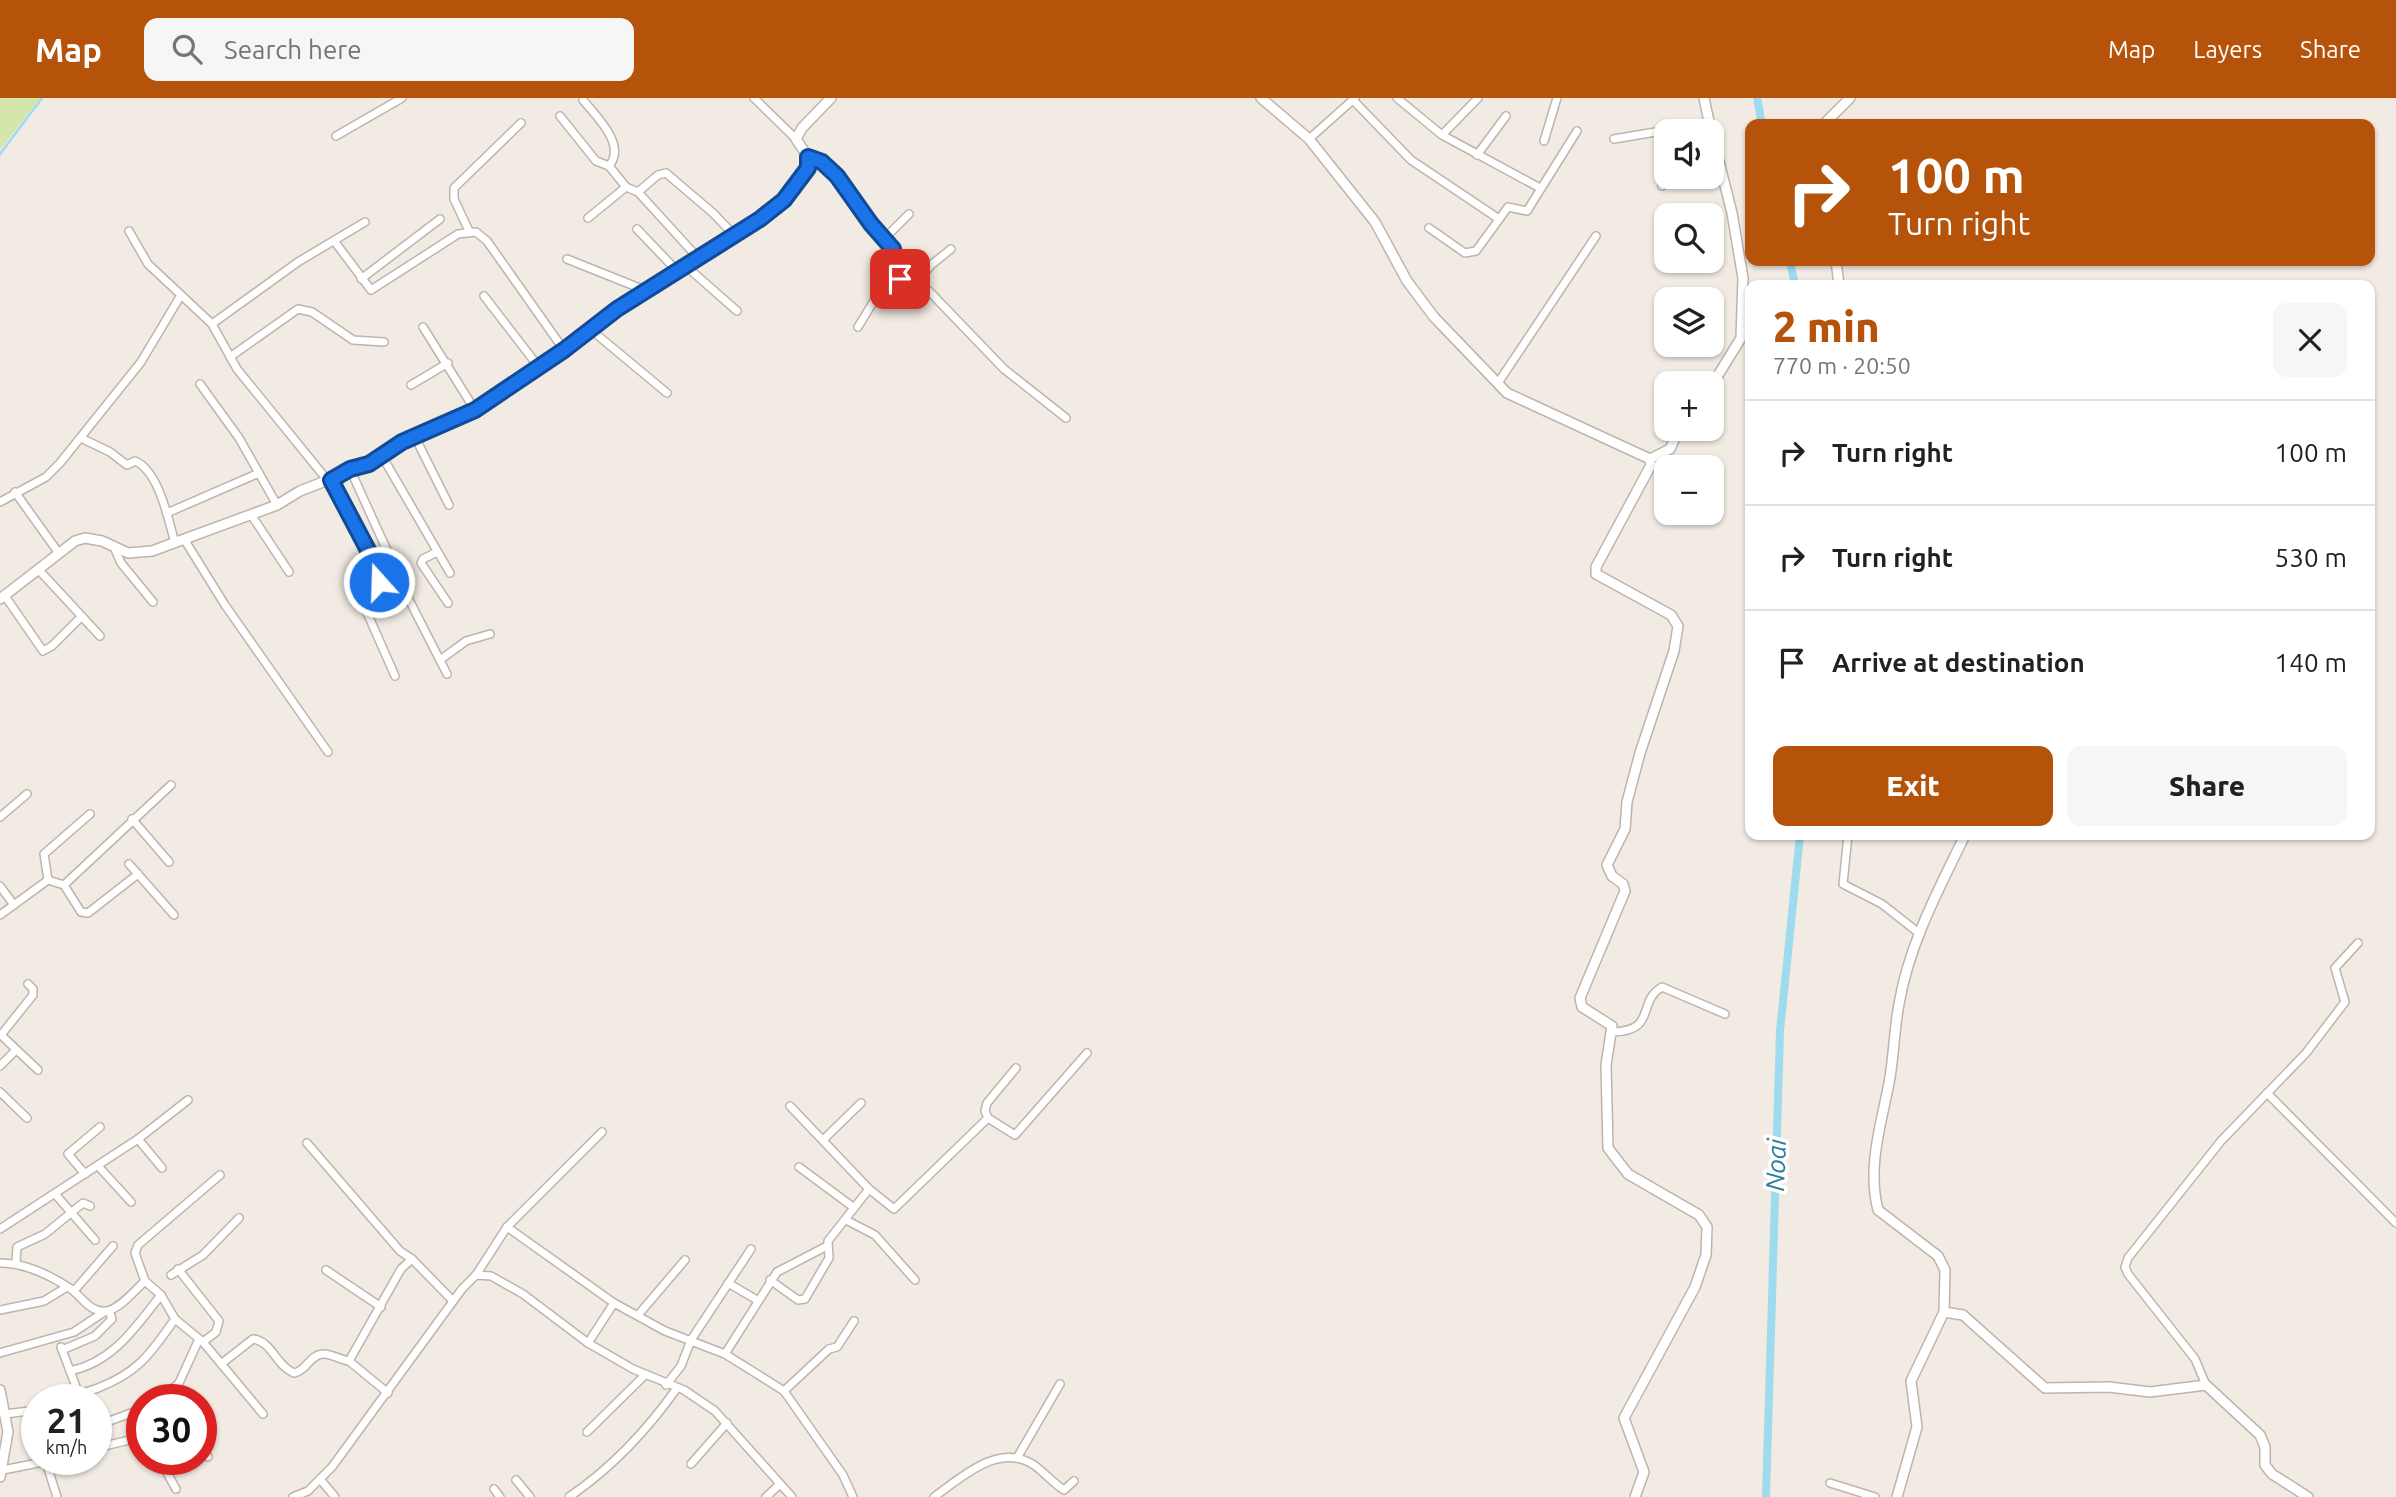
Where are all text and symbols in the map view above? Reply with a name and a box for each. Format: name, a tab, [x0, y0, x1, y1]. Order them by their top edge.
search box	[144, 18, 634, 81]
icon: search	[168, 30, 206, 68]
text: Map	[35, 31, 102, 68]
text: Search here	[224, 35, 362, 64]
text: Map	[2108, 36, 2155, 63]
text: Layers	[2193, 36, 2262, 63]
text: Share	[2300, 36, 2361, 63]
map controls	[1654, 119, 1724, 525]
button: sound	[1654, 119, 1724, 189]
icon: right	[1773, 147, 1864, 238]
text: 100 m	[1888, 147, 2025, 202]
button: search	[1654, 203, 1724, 273]
text: Turn right	[1888, 205, 2030, 241]
pin	[870, 249, 930, 309]
icon: arrive	[881, 260, 919, 298]
button: layers	[1654, 287, 1724, 357]
text: 2 min	[1773, 303, 1880, 350]
button: close	[2273, 303, 2347, 377]
text: 770 m · 20:50	[1773, 353, 1911, 378]
button: +	[1654, 371, 1724, 441]
icon: right	[1773, 434, 1811, 472]
text: Turn right	[1832, 438, 1953, 467]
text: 100 m	[2275, 438, 2347, 467]
button: −	[1654, 455, 1724, 525]
icon: right	[1773, 539, 1811, 577]
text: Turn right	[1832, 543, 1953, 572]
text: 530 m	[2275, 543, 2347, 572]
position arrow	[342, 545, 416, 619]
icon: arrive	[1773, 644, 1811, 682]
text: Arrive at destination	[1832, 648, 2085, 677]
text: 140 m	[2275, 648, 2347, 677]
button: Exit	[1773, 746, 2053, 826]
button: Share	[2067, 746, 2347, 826]
water label: Noai	[1760, 1137, 1791, 1192]
speed limit sign: 30	[126, 1384, 217, 1475]
text: 21	[47, 1400, 86, 1440]
text: km/h	[46, 1437, 87, 1457]

